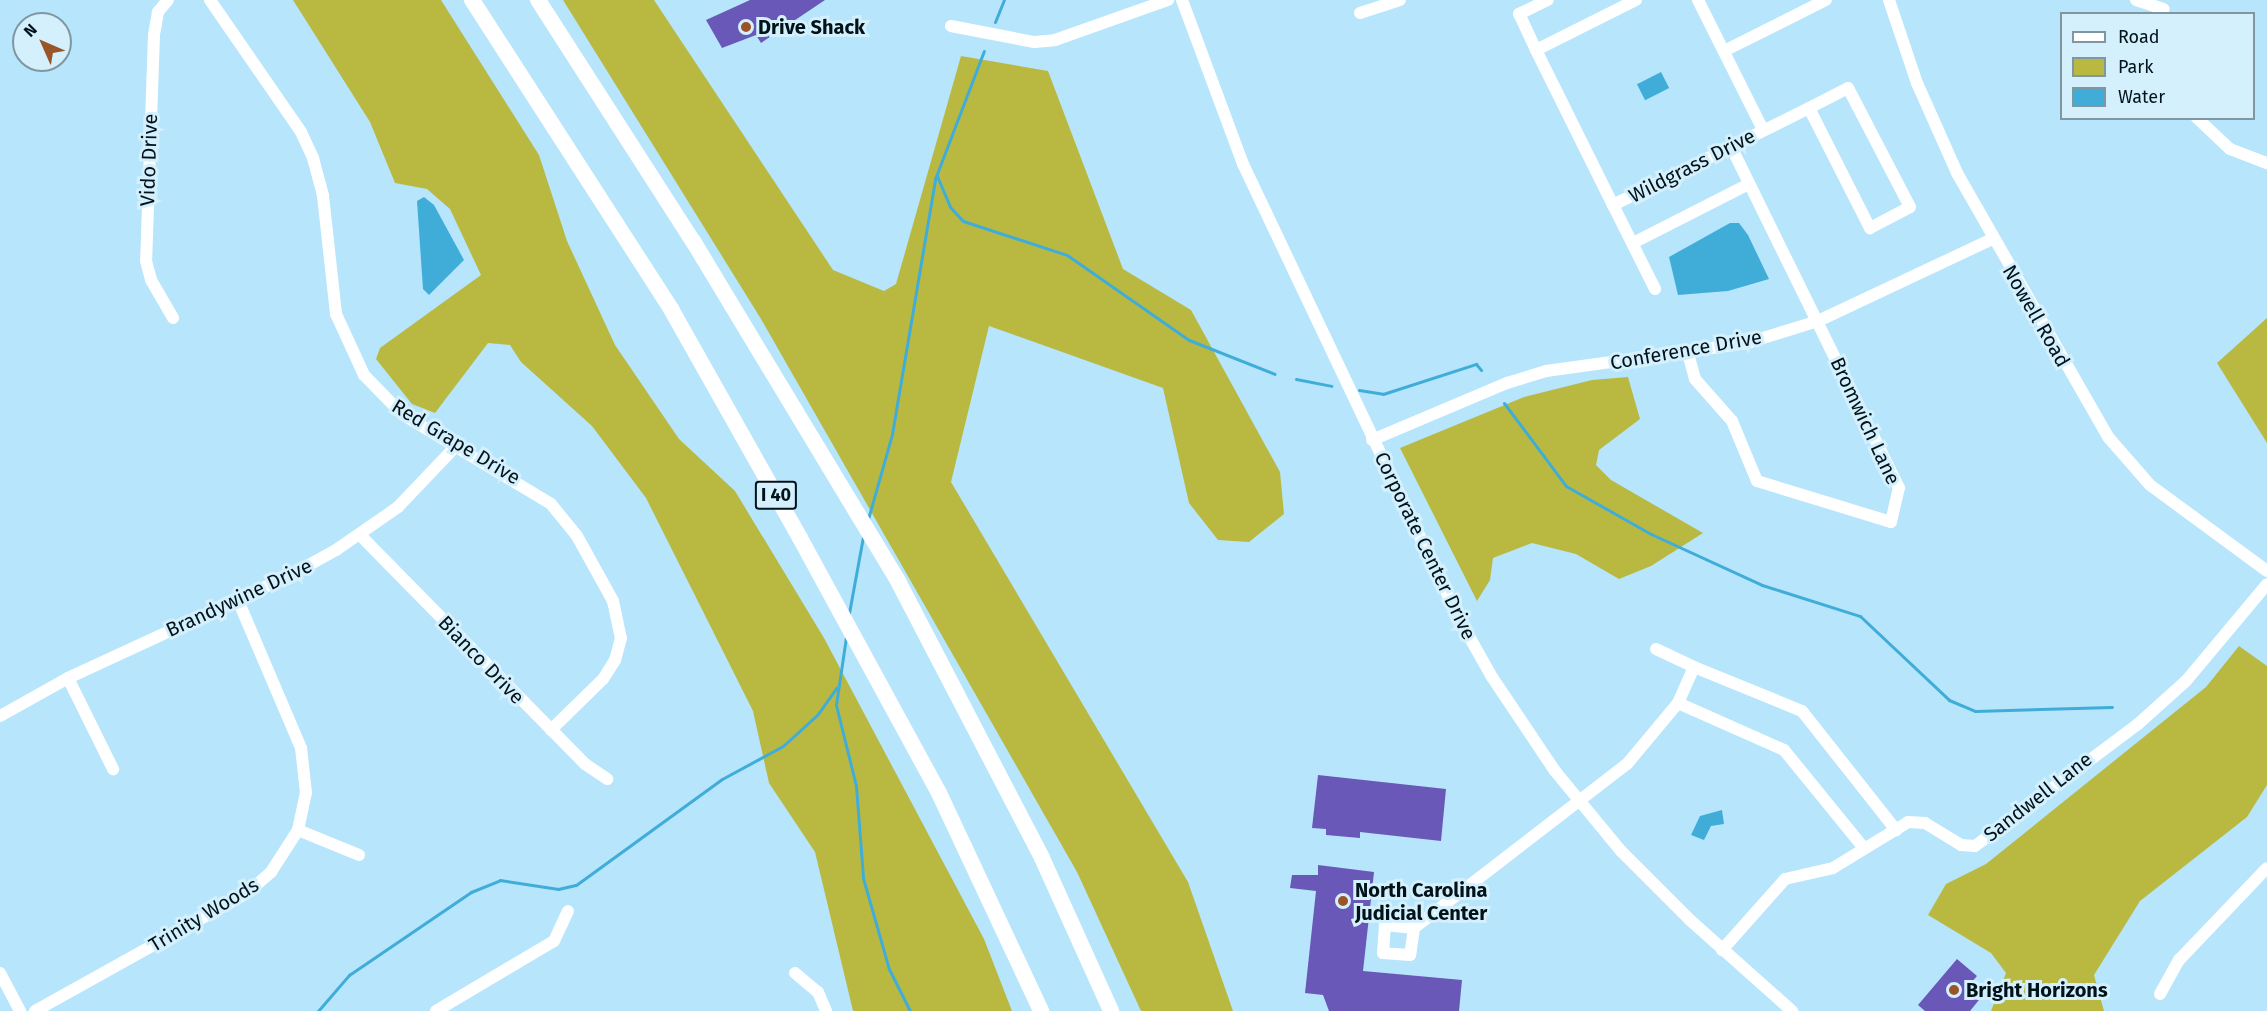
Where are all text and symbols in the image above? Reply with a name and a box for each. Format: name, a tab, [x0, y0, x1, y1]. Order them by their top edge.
north arrow	[12, 12, 72, 72]
legend	[2060, 12, 2255, 120]
place label: Drive Shack	[758, 15, 865, 39]
text: N	[20, 20, 41, 41]
marker: Drive Shack	[739, 20, 753, 34]
text: Road	[2118, 26, 2160, 48]
text: Park	[2118, 56, 2153, 78]
text: Water	[2118, 86, 2165, 108]
street label: Vido Drive	[135, 113, 163, 207]
street label: Wildgrass Drive	[1625, 124, 1759, 208]
street label: Nowell Road	[1997, 261, 2075, 371]
street label: Conference Drive	[1608, 325, 1764, 375]
street label: Bromwich Lane	[1825, 353, 1905, 489]
street label: Red Grape Drive	[387, 394, 525, 490]
street label: Corporate Center Drive	[1369, 448, 1481, 644]
road number: I 40	[754, 480, 798, 510]
street label: Brandywine Drive	[162, 554, 316, 642]
street label: Bianco Drive	[433, 611, 529, 709]
street label: Sandwell Lane	[1979, 747, 2097, 847]
street label: Trinity Woods	[145, 873, 263, 957]
place label: North Carolina Judicial Center	[1355, 878, 1487, 925]
marker: North Carolina Judicial Center	[1336, 894, 1350, 908]
place label: Bright Horizons	[1966, 978, 2108, 1002]
marker: Bright Horizons	[1947, 983, 1961, 997]

